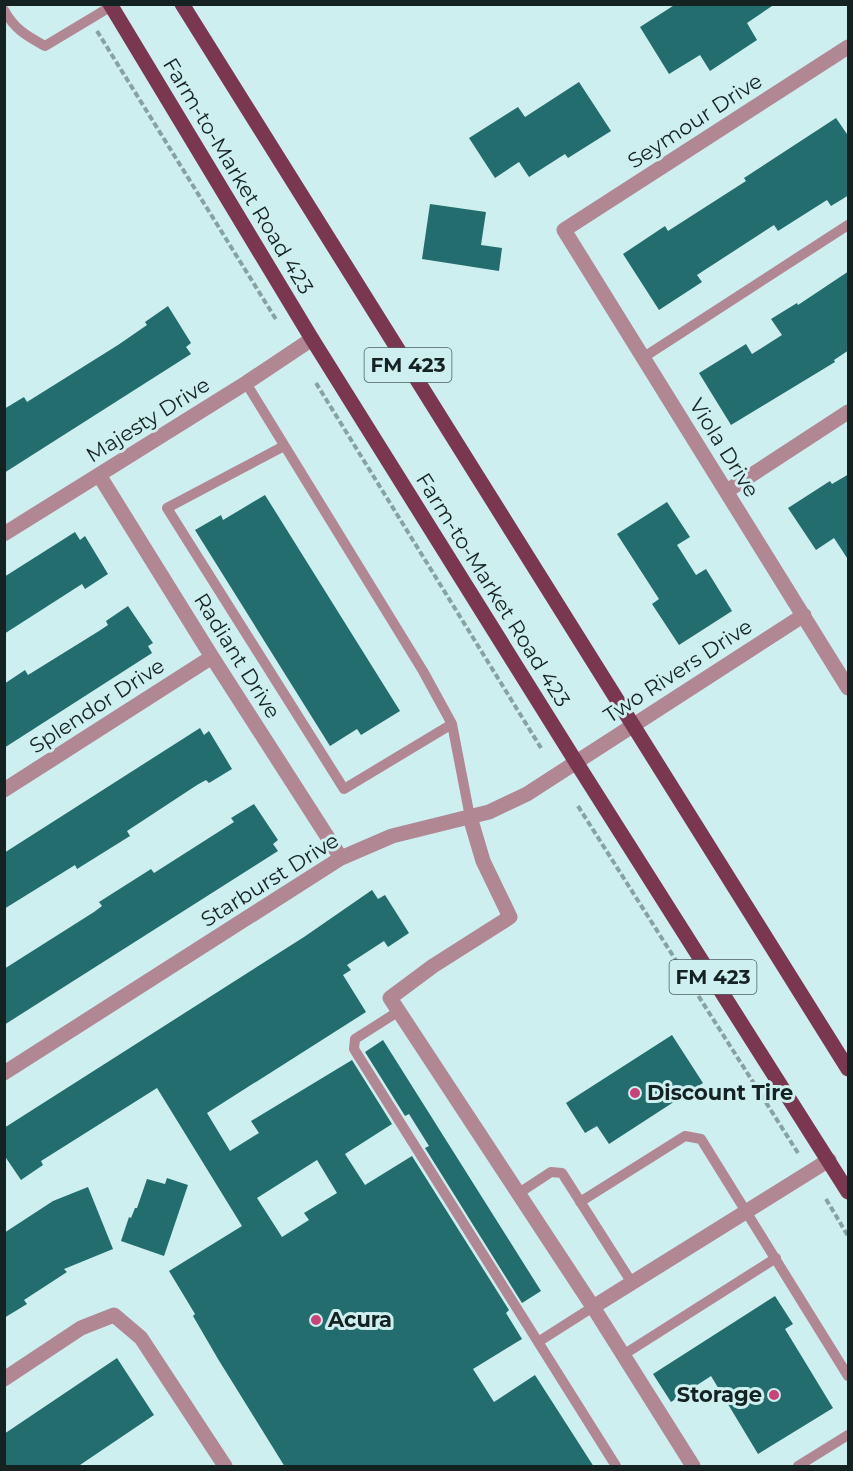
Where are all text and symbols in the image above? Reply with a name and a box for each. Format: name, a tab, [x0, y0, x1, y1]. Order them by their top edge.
street label: Farm-to-Market Road 423	[158, 53, 319, 298]
street label: Seymour Drive	[623, 68, 767, 173]
road number: FM 423	[364, 348, 452, 382]
street label: Majesty Drive	[81, 372, 214, 467]
street label: Viola Drive	[684, 394, 765, 502]
street label: Farm-to-Market Road 423	[411, 468, 576, 711]
street label: Radiant Drive	[189, 588, 286, 723]
street label: Two Rivers Drive	[599, 613, 757, 728]
street label: Splendor Drive	[24, 653, 169, 759]
street label: Starburst Drive	[196, 827, 343, 932]
road number: FM 423	[670, 960, 756, 994]
place label: Discount Tire	[647, 1080, 793, 1105]
marker: Discount Tire	[628, 1086, 642, 1100]
place label: Acura	[327, 1307, 392, 1332]
marker: Acura	[309, 1313, 323, 1327]
place label: Storage	[677, 1382, 762, 1407]
marker: Storage	[767, 1388, 781, 1402]

